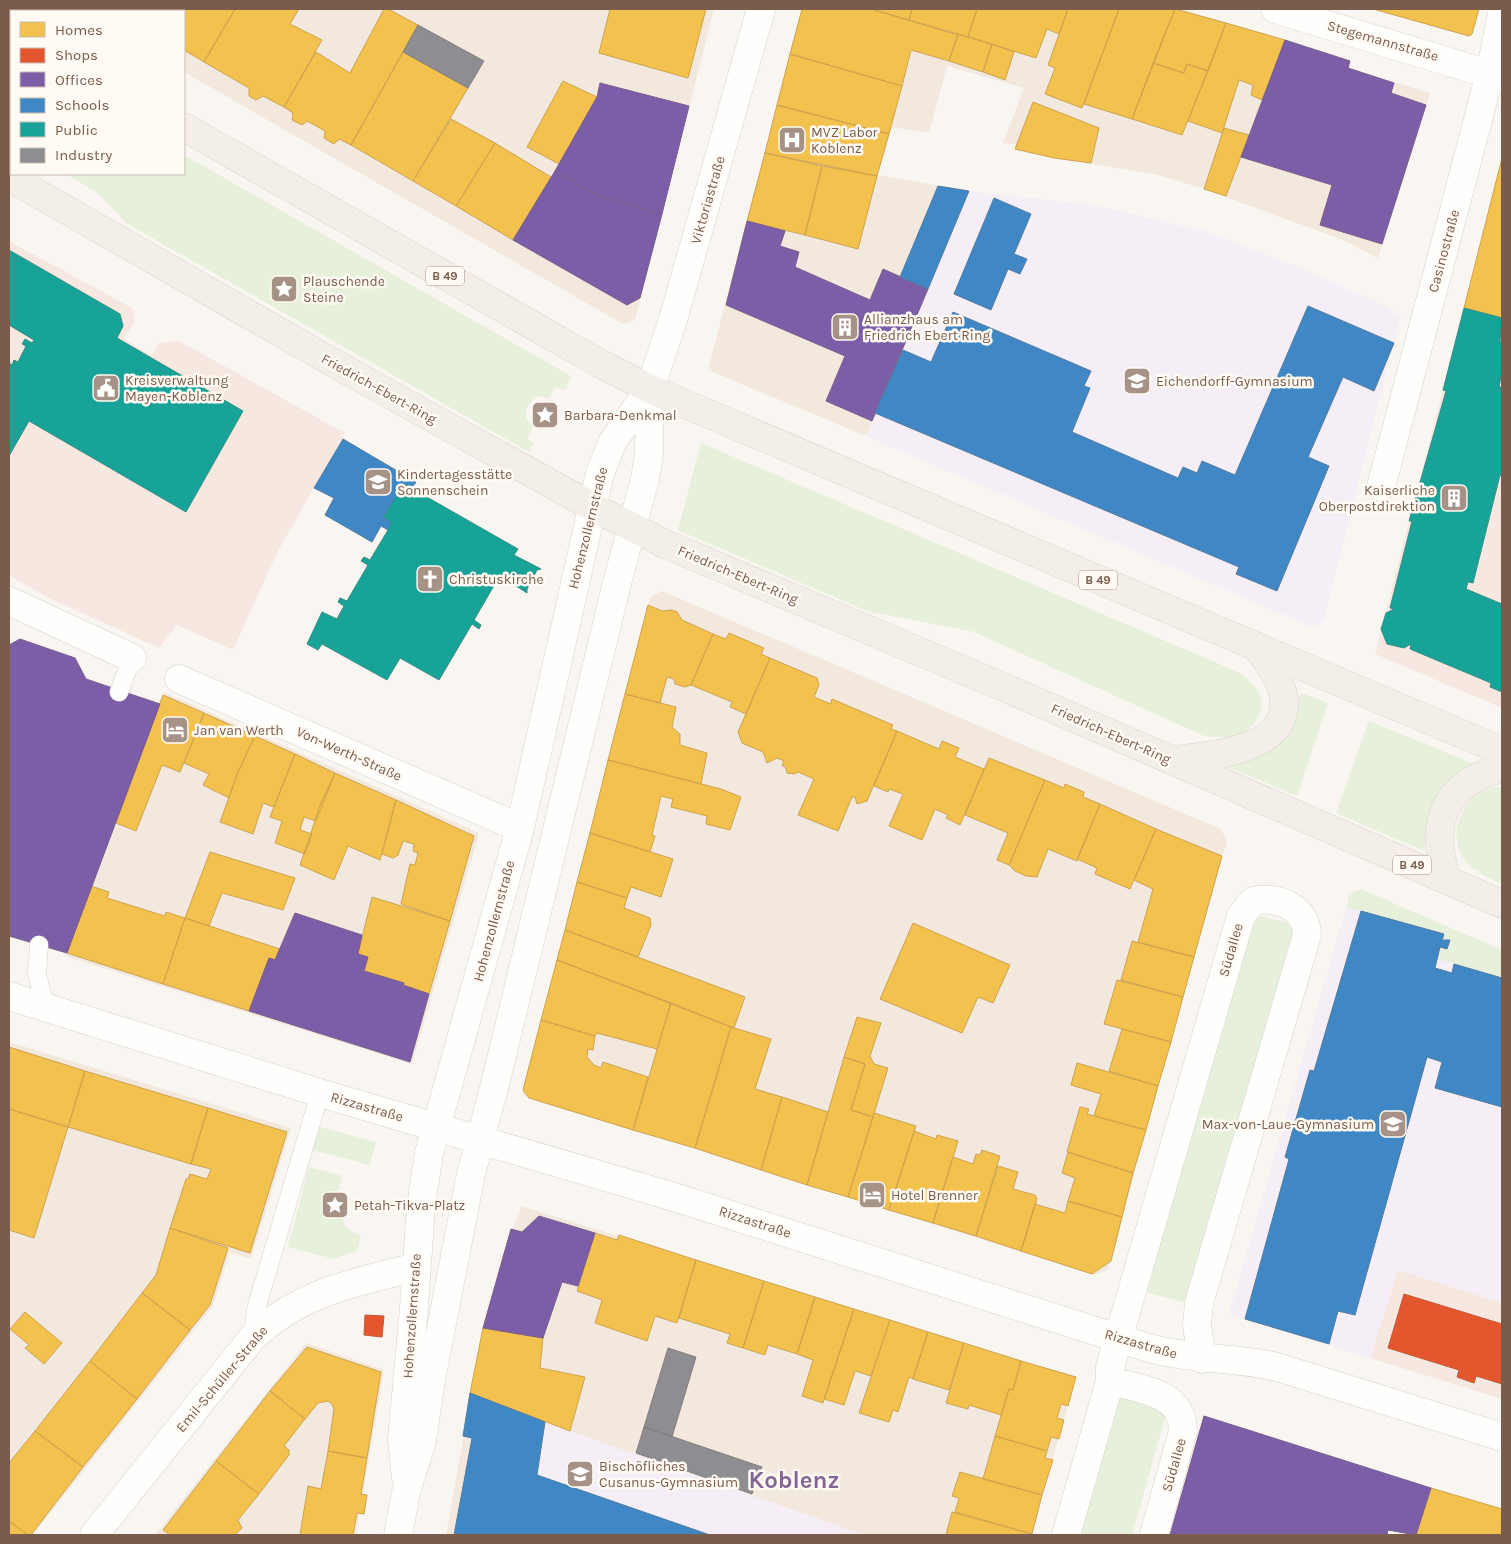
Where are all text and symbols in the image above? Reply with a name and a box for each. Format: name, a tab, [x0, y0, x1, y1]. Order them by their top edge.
legend	[10, 10, 185, 175]
street label: Stegemannstraße	[1325, 17, 1441, 65]
text: Homes	[55, 21, 103, 39]
text: Shops	[55, 46, 98, 64]
text: Offices	[55, 71, 103, 89]
text: Schools	[55, 96, 109, 114]
text: Public	[55, 121, 98, 139]
place label: MVZ Labor Koblenz	[811, 124, 879, 157]
hospital icon: MVZ Labor Koblenz	[777, 125, 807, 155]
text: Industry	[55, 146, 112, 164]
street label: Viktoriastraße	[687, 154, 729, 246]
street label: Casinostraße	[1425, 208, 1463, 294]
road number: B 49	[426, 266, 464, 286]
place label: Plauschende Steine	[303, 273, 385, 306]
place icon: Plauschende Steine	[269, 274, 299, 304]
place label: Allianzhaus am Friedrich Ebert Ring	[864, 311, 990, 344]
building icon: Allianzhaus am Friedrich Ebert Ring	[830, 312, 860, 342]
street label: Friedrich-Ebert-Ring	[318, 350, 440, 428]
school or university icon: Eichendorff-Gymnasium	[1122, 366, 1152, 396]
place label: Kreisverwaltung Mayen-Koblenz	[125, 372, 229, 405]
public building icon: Kreisverwaltung Mayen-Koblenz	[91, 373, 121, 403]
place label: Eichendorff-Gymnasium	[1156, 373, 1313, 390]
place icon: Barbara-Denkmal	[530, 400, 560, 430]
place label: Barbara-Denkmal	[564, 407, 677, 424]
street label: Hohenzollernstraße	[565, 465, 611, 591]
place label: Kindertagesstätte Sonnenschein	[397, 466, 512, 499]
school or university icon: Kindertagesstätte Sonnenschein	[363, 467, 393, 497]
place label: Kaiserliche Oberpostdirektion	[1319, 482, 1435, 515]
building icon: Kaiserliche Oberpostdirektion	[1439, 483, 1469, 513]
street label: Friedrich-Ebert-Ring	[675, 542, 801, 608]
church icon: Christuskirche	[415, 564, 445, 594]
road number: B 49	[1079, 570, 1117, 590]
place label: Christuskirche	[449, 571, 544, 588]
street label: Friedrich-Ebert-Ring	[1048, 700, 1174, 768]
hotel icon: Jan van Werth	[160, 715, 190, 745]
place label: Jan van Werth	[194, 722, 284, 739]
street label: Von-Werth-Straße	[294, 723, 404, 785]
road number: B 49	[1393, 856, 1431, 874]
street label: Hohenzollernstraße	[470, 858, 518, 984]
street label: Südallee	[1215, 921, 1247, 979]
street label: Rizzastraße	[329, 1089, 405, 1125]
school or university icon: Max-von-Laue-Gymnasium	[1378, 1109, 1408, 1139]
place label: Max-von-Laue-Gymnasium	[1202, 1116, 1374, 1133]
hotel icon: Hotel Brenner	[857, 1180, 887, 1210]
place label: Hotel Brenner	[891, 1187, 979, 1204]
place icon: Petah-Tikva-Platz	[320, 1190, 350, 1220]
place label: Petah-Tikva-Platz	[354, 1197, 465, 1214]
street label: Rizzastraße	[717, 1202, 793, 1242]
street label: Hohenzollernstraße	[399, 1253, 425, 1379]
street label: Emil-Schüller-Straße	[172, 1322, 272, 1436]
street label: Rizzastraße	[1103, 1326, 1179, 1362]
street label: Südallee	[1158, 1436, 1190, 1494]
place label: Bischöfliches Cusanus-Gymnasium	[599, 1458, 738, 1491]
school or university icon: Bischöfliches Cusanus-Gymnasium	[565, 1459, 595, 1489]
district label: Koblenz	[749, 1466, 839, 1494]

